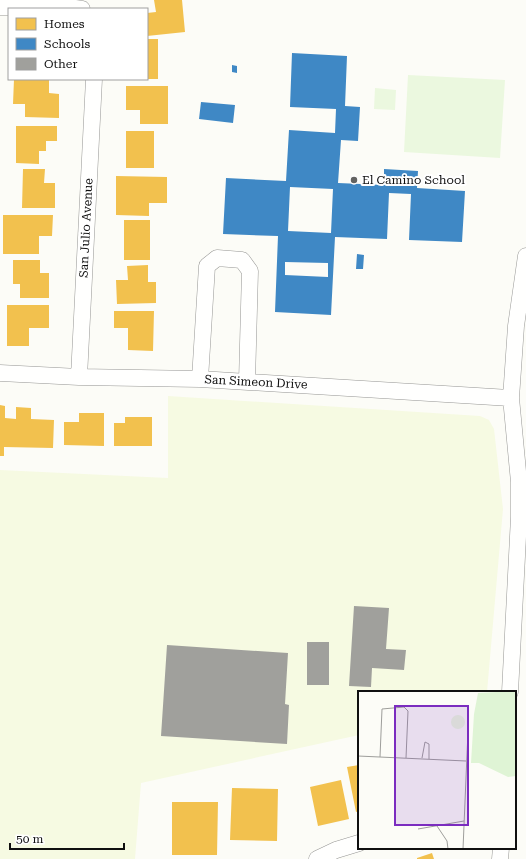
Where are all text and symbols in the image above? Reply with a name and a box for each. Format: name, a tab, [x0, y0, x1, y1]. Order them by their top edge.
legend	[8, 8, 148, 80]
text: Homes	[44, 17, 85, 31]
text: Schools	[44, 37, 91, 51]
text: Other	[44, 57, 77, 71]
place label: El Camino School	[362, 173, 465, 187]
marker: El Camino School	[349, 175, 359, 185]
street label: San Julio Avenue	[76, 177, 96, 278]
street label: San Simeon Drive	[204, 372, 308, 392]
inset map	[358, 691, 516, 849]
scale bar	[10, 825, 124, 851]
text: 50 m	[16, 832, 43, 846]

